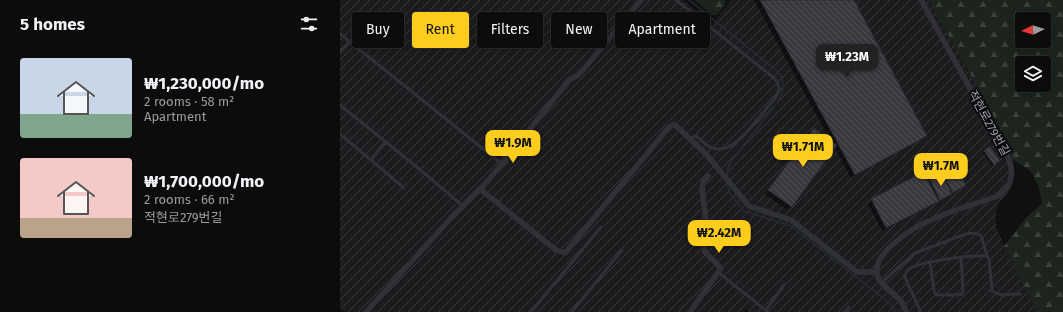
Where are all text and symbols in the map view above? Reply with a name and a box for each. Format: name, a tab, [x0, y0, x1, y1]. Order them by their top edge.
chip: Buy	[352, 12, 404, 48]
chip: Rent	[412, 12, 469, 48]
chip: Filters	[477, 12, 543, 48]
chip: New	[551, 12, 607, 48]
chip: Apartment	[615, 12, 710, 48]
north arrow	[1015, 12, 1051, 48]
map controls	[1015, 12, 1051, 92]
icon: filters	[298, 13, 320, 35]
text: 5 homes	[20, 14, 85, 35]
pin: ₩1.23M	[814, 44, 880, 78]
text: ₩1.23M	[825, 49, 869, 64]
button: layers	[1015, 56, 1051, 92]
text: ₩1,230,000/mo	[144, 73, 264, 94]
icon: home	[52, 74, 100, 122]
street label: 적현로279번길	[965, 88, 1013, 158]
text: 2 rooms · 58 m²	[144, 94, 234, 109]
text: Apartment	[144, 109, 206, 124]
pin: ₩1.9M	[485, 130, 541, 164]
pin: ₩1.71M	[770, 134, 836, 168]
text: ₩1.9M	[494, 135, 532, 150]
text: ₩1.71M	[782, 139, 824, 154]
pin: ₩1.7M	[913, 153, 969, 187]
text: ₩1.7M	[923, 158, 959, 173]
text: ₩1,700,000/mo	[144, 171, 264, 192]
icon: home	[52, 174, 100, 222]
text: 2 rooms · 66 m²	[144, 192, 235, 207]
text: 적현로279번길	[144, 210, 222, 225]
pin: ₩2.42M	[686, 220, 752, 254]
text: ₩2.42M	[697, 225, 741, 240]

